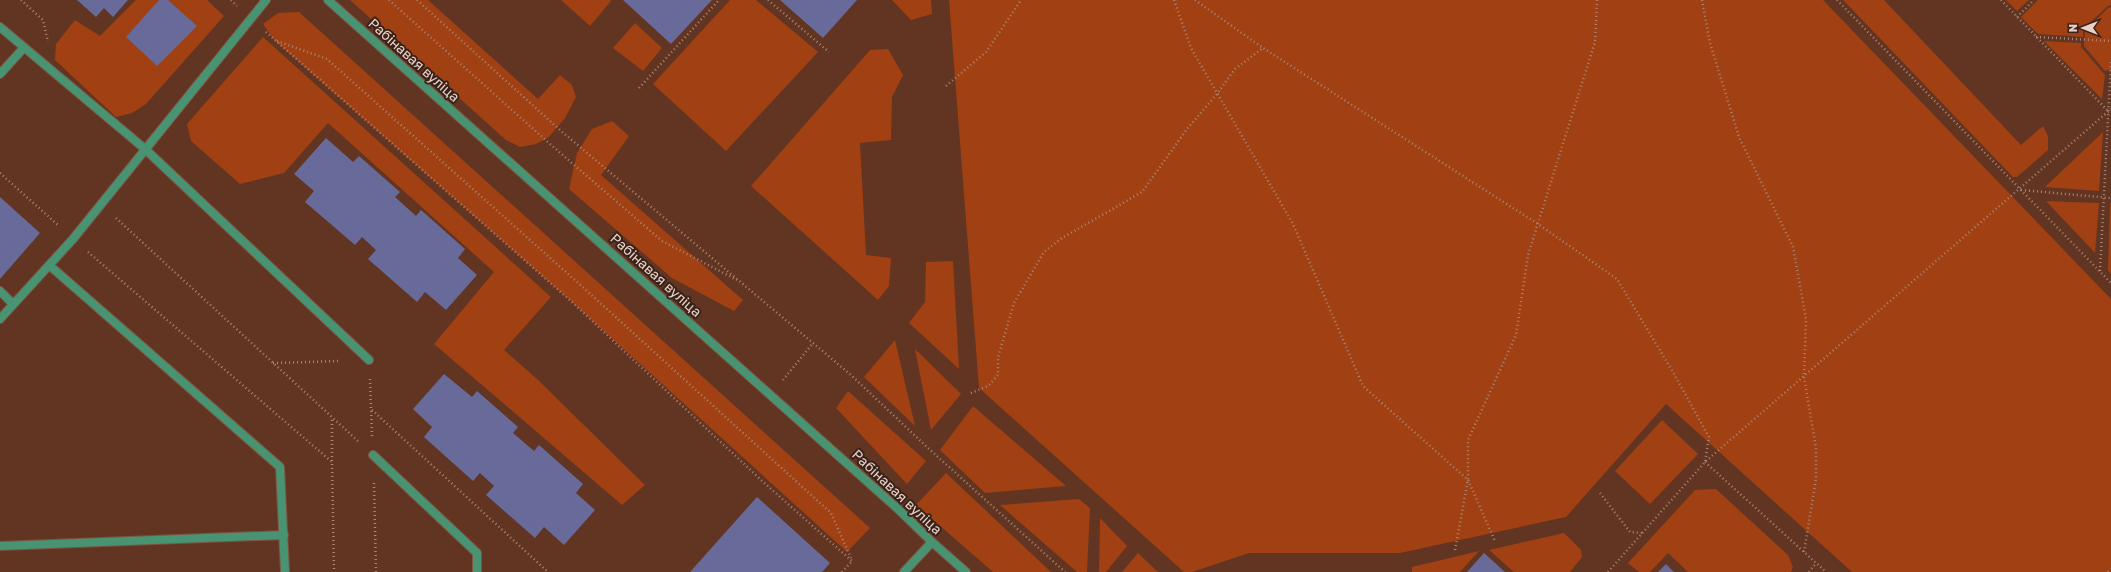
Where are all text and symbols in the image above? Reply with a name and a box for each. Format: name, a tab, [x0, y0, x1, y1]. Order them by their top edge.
north arrow	[2063, 8, 2103, 48]
street label: Рабінавая вуліца	[365, 14, 463, 105]
text: N	[2066, 24, 2079, 32]
street label: Рабінавая вуліца	[607, 229, 705, 320]
street label: Рабінавая вуліца	[849, 446, 946, 538]

